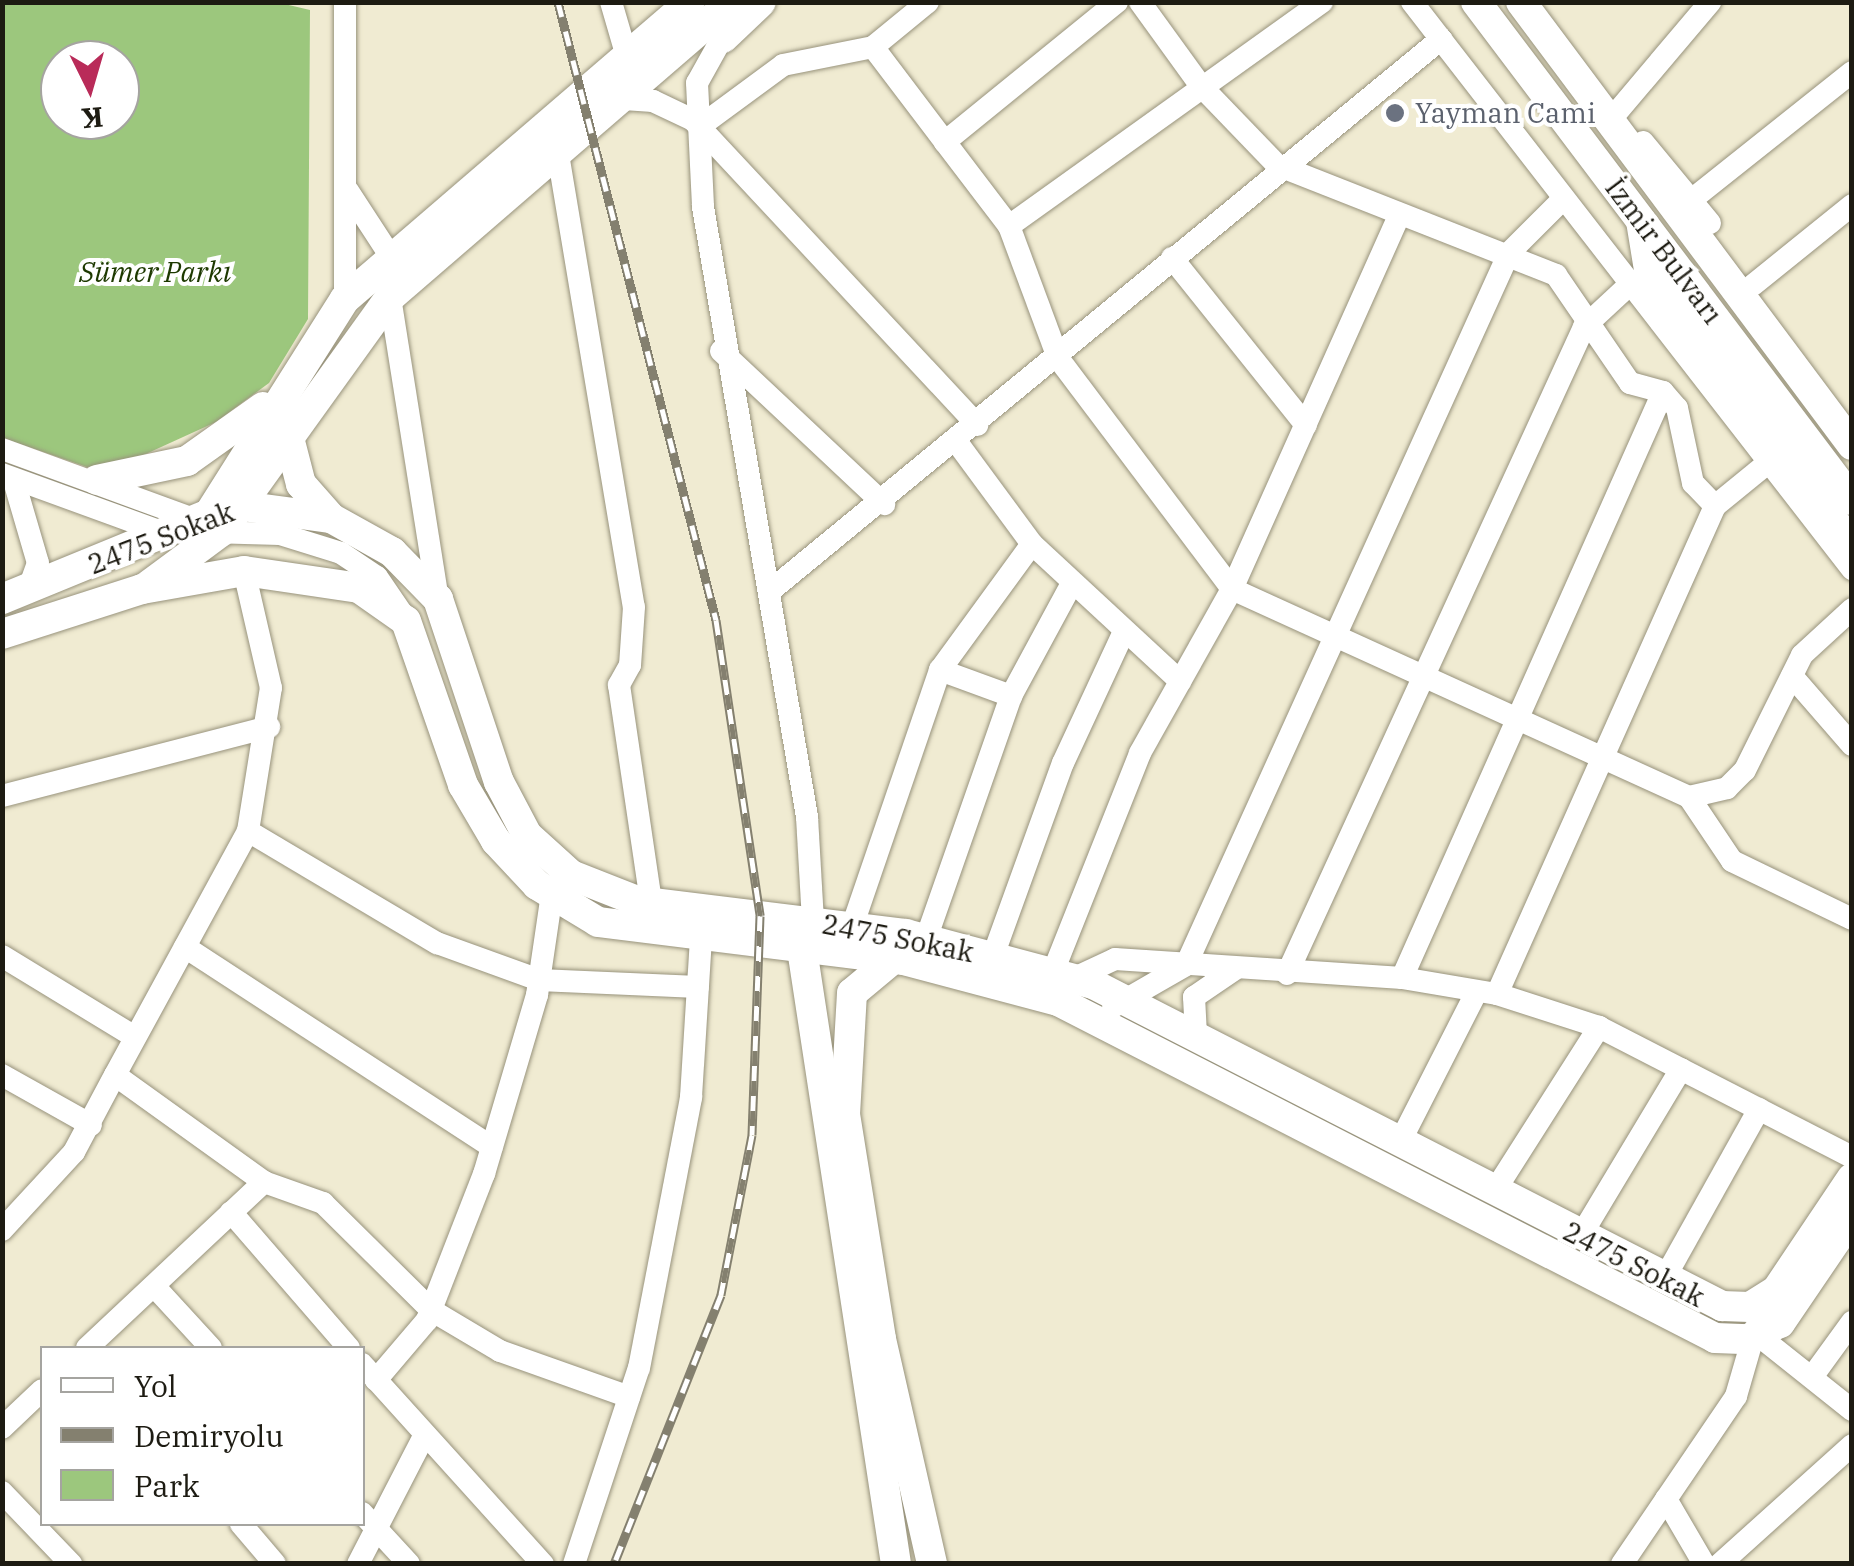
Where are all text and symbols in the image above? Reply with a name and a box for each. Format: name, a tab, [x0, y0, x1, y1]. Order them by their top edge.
north arrow	[40, 40, 140, 140]
place label: Yayman Cami	[1415, 96, 1596, 130]
text: K	[80, 99, 105, 138]
marker: Yayman Cami	[1384, 102, 1406, 124]
street label: İzmir Bulvarı	[1598, 172, 1730, 330]
park label: Sümer Parkı	[79, 255, 231, 289]
street label: 2475 Sokak	[83, 495, 239, 581]
street label: 2475 Sokak	[819, 907, 977, 969]
street label: 2475 Sokak	[1558, 1214, 1710, 1314]
legend	[40, 1346, 365, 1526]
text: Yol	[134, 1366, 177, 1405]
text: Demiryolu	[134, 1416, 284, 1455]
text: Park	[134, 1466, 200, 1505]

